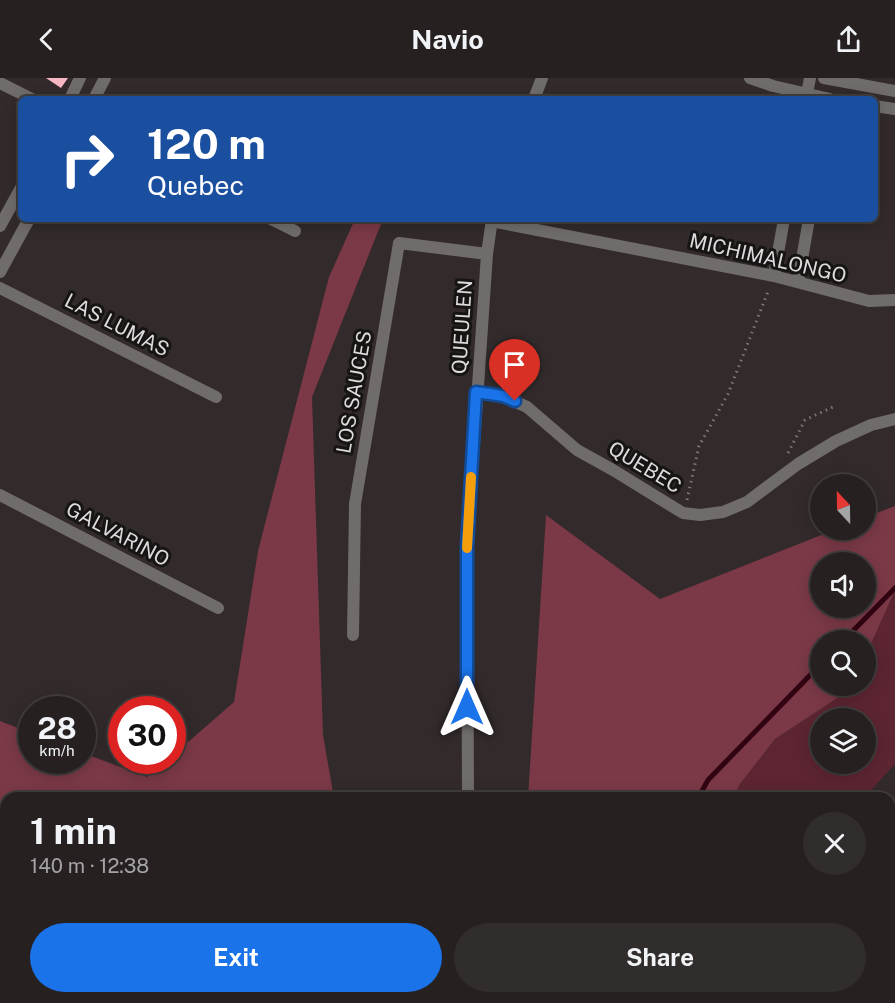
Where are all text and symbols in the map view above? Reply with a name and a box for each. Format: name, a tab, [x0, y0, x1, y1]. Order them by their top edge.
icon: back	[30, 23, 63, 56]
text: Navio	[411, 23, 484, 55]
icon: share	[832, 23, 865, 56]
text: 120 m	[147, 119, 266, 168]
icon: right	[48, 120, 126, 198]
text: Quebec	[147, 169, 244, 201]
street label: MICHIMALONGO	[687, 228, 849, 288]
street label: QUEULEN	[447, 279, 477, 375]
street label: LAS LUMAS	[61, 288, 173, 362]
street label: LOS SAUCES	[331, 329, 377, 455]
pin	[489, 339, 540, 401]
icon: arrive	[498, 348, 531, 381]
street label: QUEBEC	[604, 436, 686, 498]
north arrow	[810, 474, 876, 540]
map controls	[810, 474, 876, 774]
street label: GALVARINO	[62, 497, 174, 571]
button: sound	[810, 552, 876, 618]
button: search	[810, 630, 876, 696]
position arrow	[435, 675, 499, 739]
speed limit sign: 30	[108, 696, 186, 774]
button: layers	[810, 708, 876, 774]
text: 28	[37, 710, 77, 746]
text: km/h	[39, 742, 75, 759]
text: 1 min	[30, 810, 117, 852]
button: close	[803, 812, 866, 875]
text: 140 m · 12:38	[30, 854, 149, 878]
button: Exit	[30, 923, 442, 992]
button: Share	[454, 923, 866, 992]

